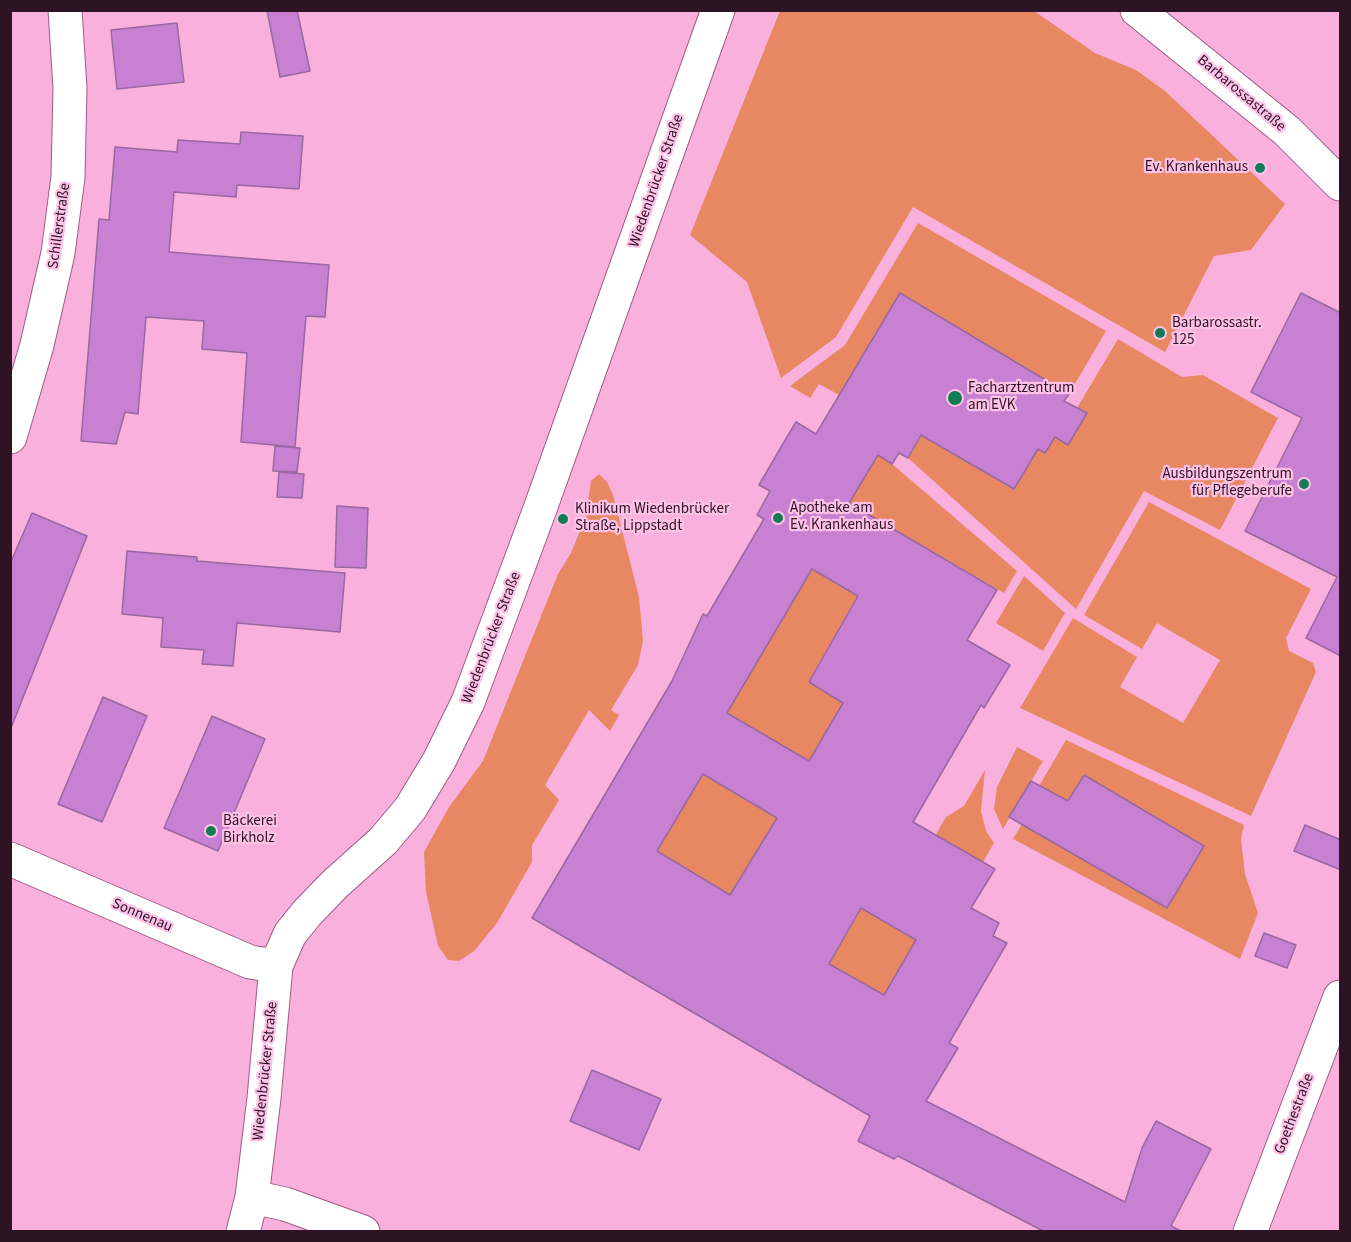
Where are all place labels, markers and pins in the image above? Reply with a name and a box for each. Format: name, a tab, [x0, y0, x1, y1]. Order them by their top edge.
place label: Ev. Krankenhaus	[1145, 159, 1248, 177]
marker: Ev. Krankenhaus	[1253, 161, 1267, 175]
place label: Barbarossastr. 125	[1172, 315, 1262, 350]
marker: Barbarossastr. 125	[1153, 326, 1167, 340]
place label: Facharztzentrum am EVK	[968, 380, 1074, 415]
marker: Facharztzentrum am EVK	[946, 389, 964, 407]
place label: Ausbildungszentrum für Pflegeberufe	[1162, 466, 1292, 501]
marker: Ausbildungszentrum für Pflegeberufe	[1297, 477, 1311, 491]
place label: Apotheke am Ev. Krankenhaus	[790, 500, 893, 535]
place label: Klinikum Wiedenbrücker Straße, Lippstadt	[575, 501, 729, 536]
marker: Apotheke am Ev. Krankenhaus	[771, 511, 785, 525]
marker: Klinikum Wiedenbrücker Straße, Lippstadt	[556, 512, 570, 526]
place label: Bäckerei Birkholz	[223, 813, 277, 848]
marker: Bäckerei Birkholz	[204, 824, 218, 838]

